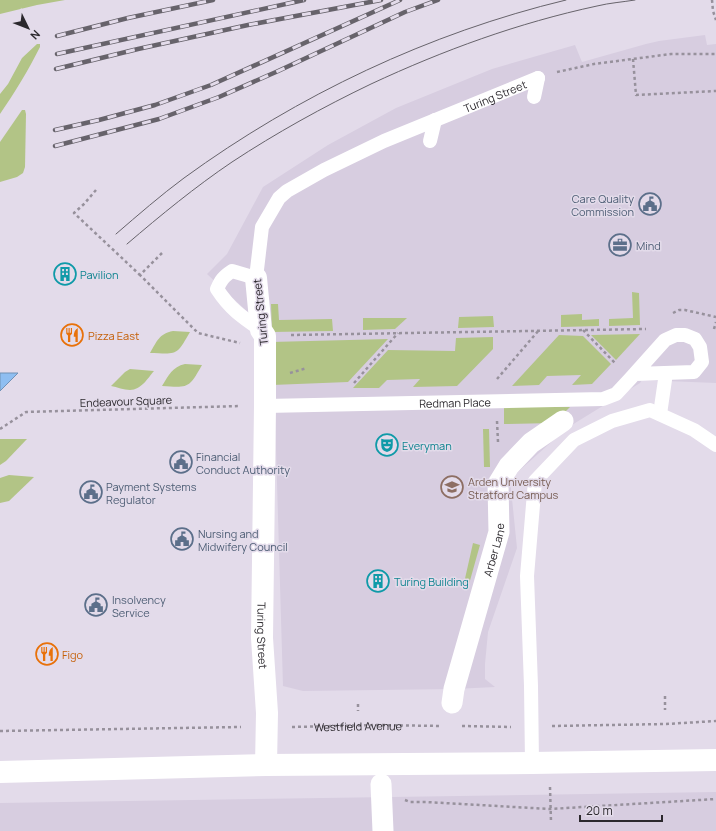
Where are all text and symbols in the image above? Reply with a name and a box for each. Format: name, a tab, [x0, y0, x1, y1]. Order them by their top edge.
north arrow	[8, 8, 48, 48]
text: N	[27, 27, 44, 43]
street label: Turing Street	[461, 76, 528, 115]
place label: Care Quality Commission	[571, 191, 634, 219]
public building icon: Care Quality Commission	[637, 191, 663, 217]
office icon: Mind	[607, 232, 633, 258]
place label: Mind	[636, 238, 661, 253]
building icon: Pavilion	[52, 261, 78, 287]
place label: Pavilion	[80, 267, 119, 282]
street label: Turing Street	[249, 278, 271, 346]
restaurant icon: Pizza East	[59, 322, 85, 348]
place label: Pizza East	[88, 328, 139, 343]
street label: Endeavour Square	[80, 392, 173, 410]
street label: Redman Place	[419, 394, 492, 410]
theatre icon: Everyman	[374, 432, 400, 458]
place label: Everyman	[402, 438, 452, 453]
public building icon: Financial Conduct Authority	[168, 449, 194, 475]
place label: Financial Conduct Authority	[196, 449, 290, 477]
school or university icon: Arden University Stratford Campus	[439, 474, 465, 500]
place label: Arden University Stratford Campus	[468, 474, 559, 502]
public building icon: Payment Systems Regulator	[78, 479, 104, 505]
place label: Payment Systems Regulator	[106, 479, 197, 507]
street label: Arber Lane	[479, 522, 507, 578]
public building icon: Nursing and Midwifery Council	[169, 526, 195, 552]
place label: Nursing and Midwifery Council	[198, 526, 288, 554]
building icon: Turing Building	[365, 568, 391, 594]
place label: Turing Building	[394, 574, 469, 589]
public building icon: Insolvency Service	[83, 592, 109, 618]
place label: Insolvency Service	[112, 592, 166, 620]
street label: Turing Street	[254, 602, 272, 669]
restaurant icon: Figo	[34, 641, 60, 667]
place label: Figo	[62, 647, 84, 662]
street label: Westfield Avenue	[314, 717, 403, 734]
scale bar	[580, 797, 662, 823]
text: 20 m	[586, 802, 613, 819]

